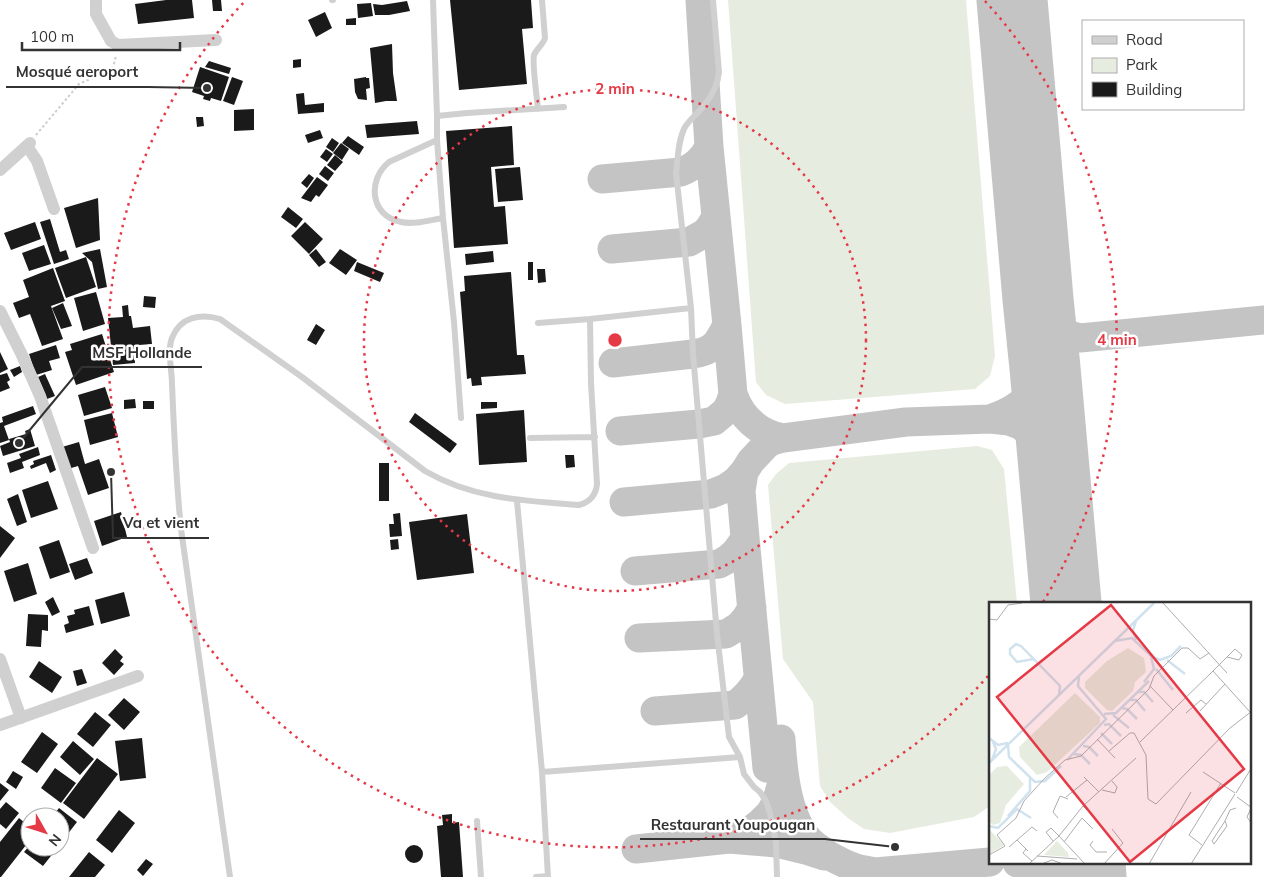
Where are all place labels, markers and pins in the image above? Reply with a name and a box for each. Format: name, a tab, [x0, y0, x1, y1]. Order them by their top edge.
callout: Mosqué aeroport	[6, 57, 148, 87]
centre of rings	[606, 331, 624, 349]
callout: MSF Hollande	[82, 337, 202, 367]
callout: Va et vient	[113, 508, 209, 538]
callout: Restaurant Youpougan	[640, 809, 825, 839]

